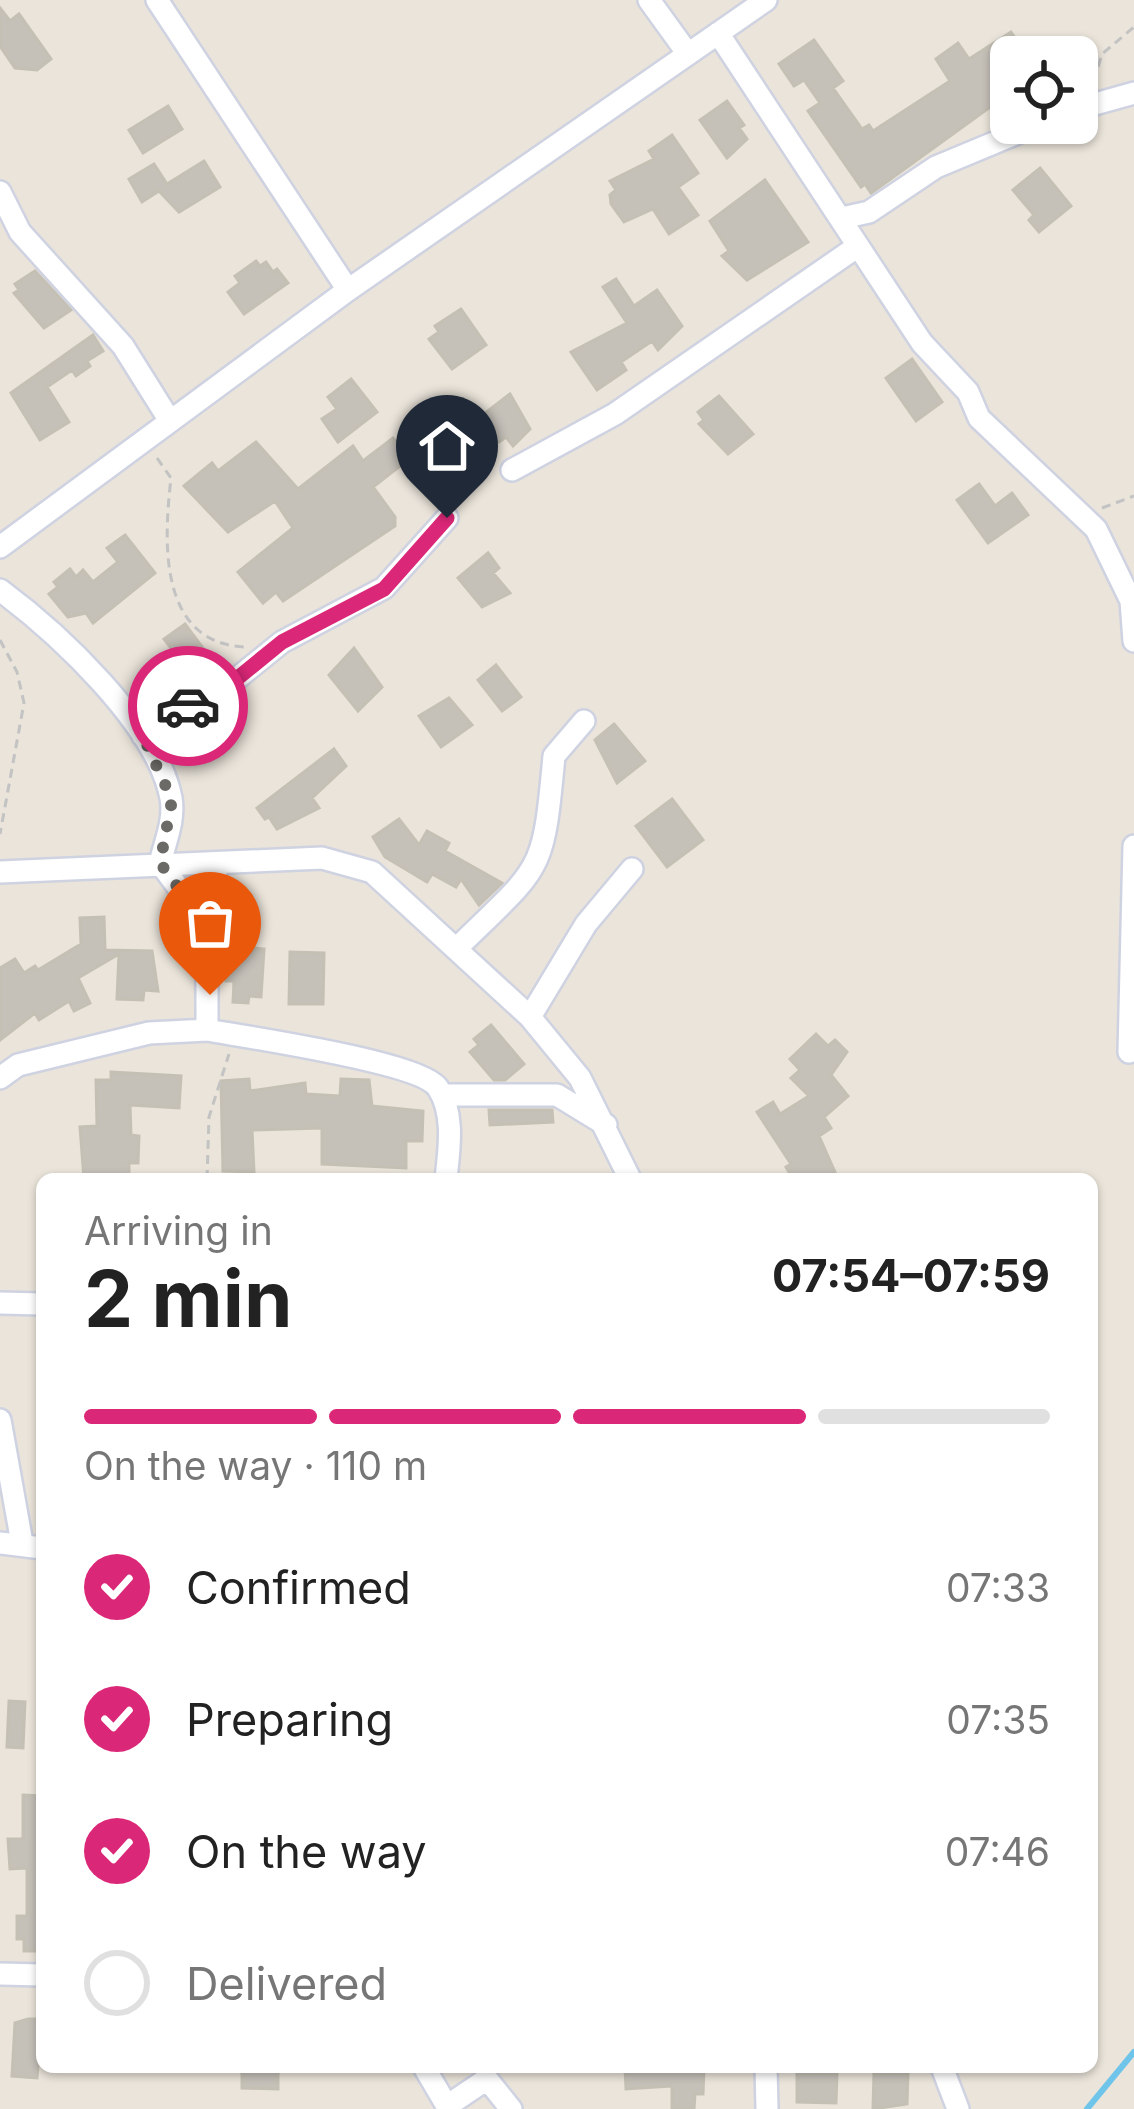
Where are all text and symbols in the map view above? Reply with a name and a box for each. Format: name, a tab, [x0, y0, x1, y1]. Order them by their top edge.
map controls	[990, 36, 1098, 144]
button: locate	[990, 36, 1098, 144]
pin	[396, 395, 498, 518]
icon: home	[414, 413, 480, 479]
courier	[128, 646, 248, 766]
icon: car	[155, 673, 221, 739]
pin	[159, 872, 261, 995]
icon: bag	[177, 890, 243, 956]
text: Arriving in	[84, 1207, 273, 1254]
text: 07:54–07:59	[772, 1248, 1050, 1303]
text: 2 min	[84, 1251, 292, 1346]
text: On the way · 110 m	[84, 1442, 427, 1489]
icon: check	[84, 1554, 150, 1620]
text: Confirmed	[186, 1560, 411, 1615]
text: 07:33	[946, 1564, 1050, 1611]
icon: check	[84, 1686, 150, 1752]
text: Preparing	[186, 1692, 393, 1747]
text: 07:35	[946, 1696, 1050, 1743]
icon: check	[84, 1818, 150, 1884]
text: On the way	[186, 1824, 427, 1879]
text: 07:46	[945, 1828, 1050, 1875]
text: Delivered	[186, 1956, 387, 2011]

